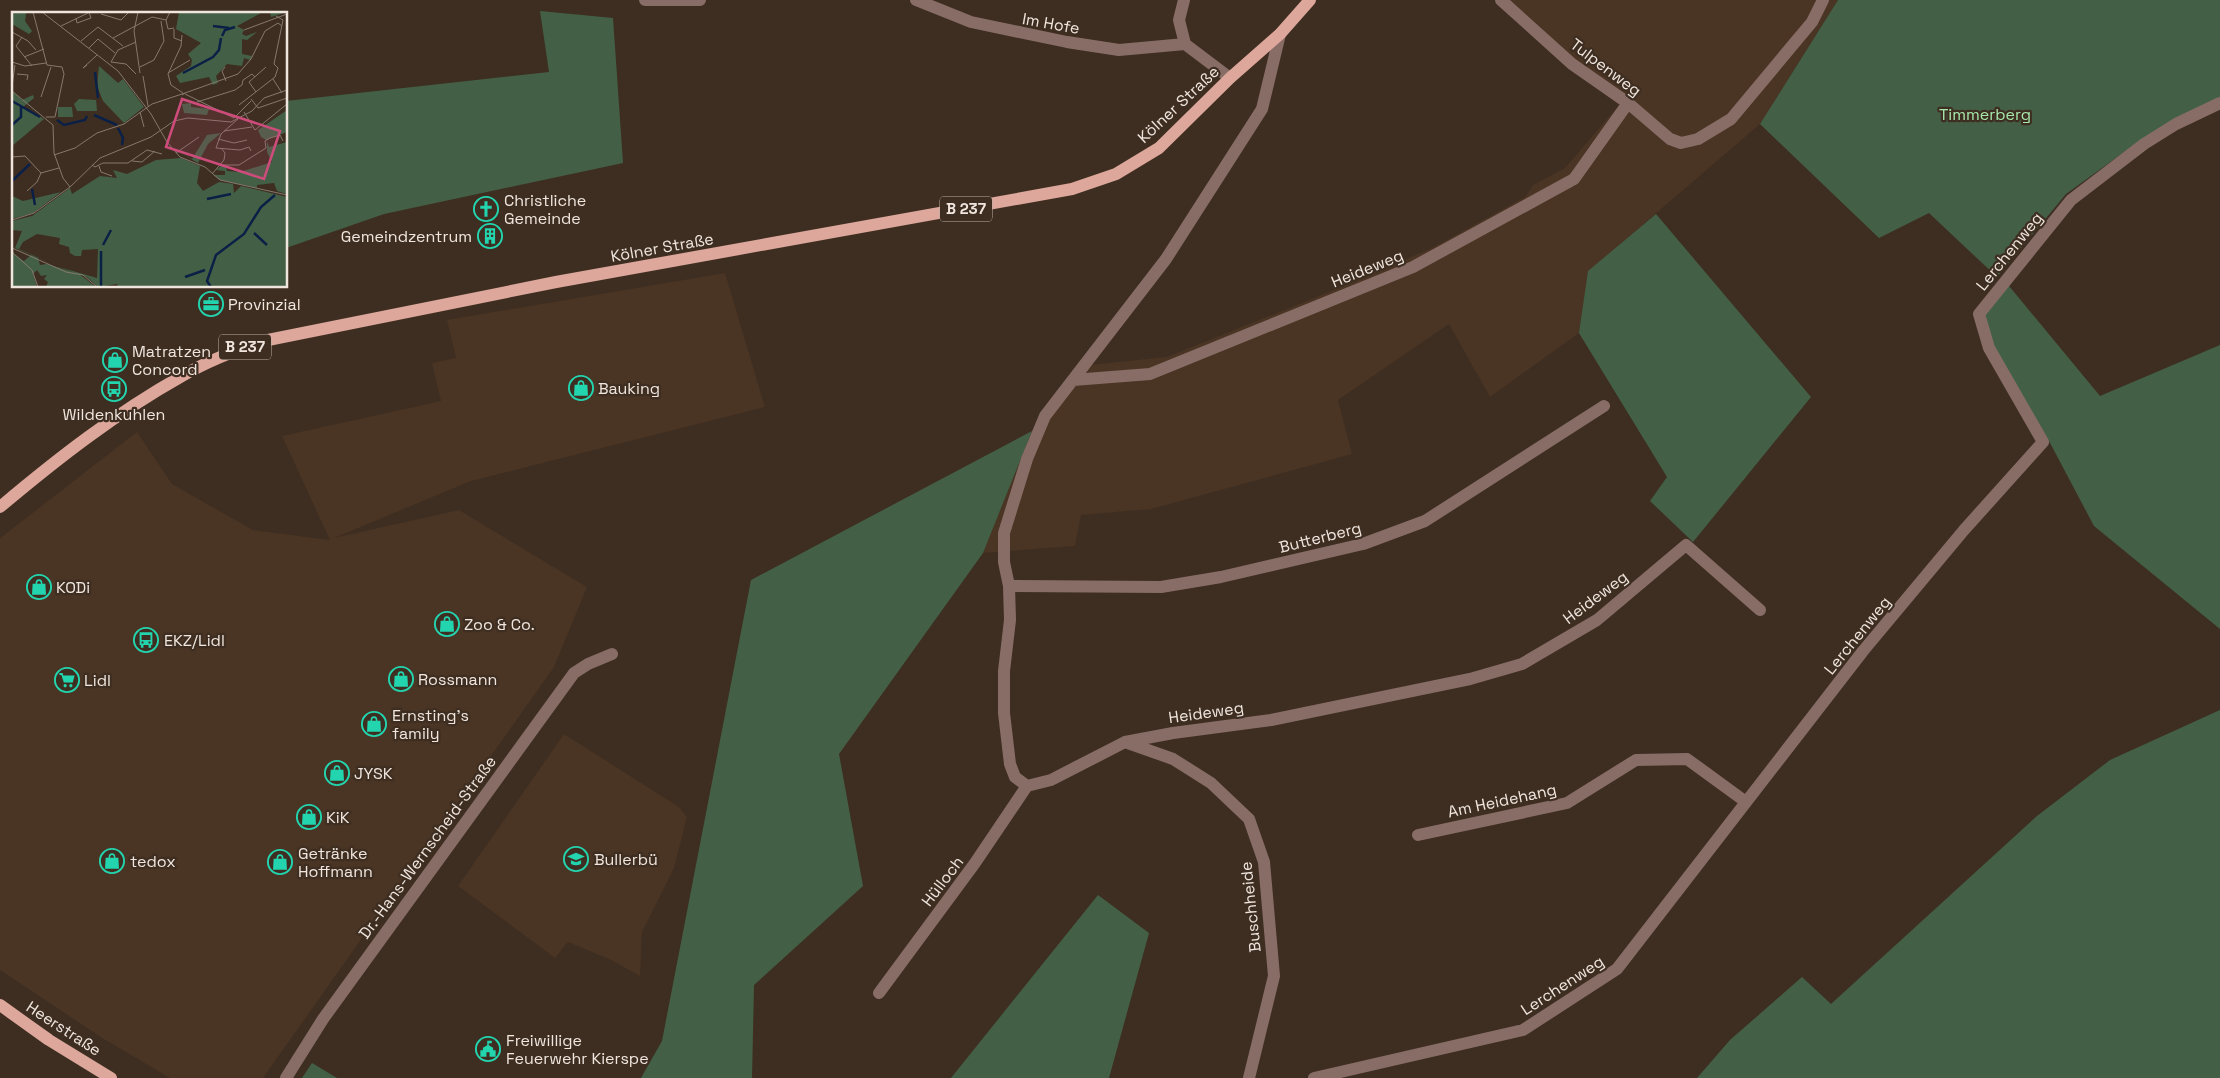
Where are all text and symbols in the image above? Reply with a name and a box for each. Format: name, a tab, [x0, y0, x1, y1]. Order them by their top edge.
street label: Im Hofe	[1021, 8, 1081, 39]
inset map	[12, 12, 288, 288]
street label: Tulpenweg	[1566, 34, 1645, 101]
street label: Kölner Straße	[1133, 61, 1224, 148]
park label: Timmerberg	[1939, 104, 2031, 125]
place label: Christliche Gemeinde	[504, 190, 586, 229]
church icon: Christliche Gemeinde	[473, 196, 499, 222]
road number: B 237	[940, 196, 992, 222]
street label: Lerchenweg	[1971, 208, 2047, 295]
building icon: Gemeindzentrum	[477, 223, 503, 249]
place label: Gemeindzentrum	[341, 226, 472, 247]
street label: Kölner Straße	[609, 228, 715, 267]
street label: Heideweg	[1328, 245, 1406, 292]
office icon: Provinzial	[198, 291, 224, 317]
place label: Provinzial	[228, 294, 301, 315]
road number: B 237	[219, 334, 271, 360]
place label: Matratzen Concord	[132, 341, 211, 380]
shop icon: Matratzen Concord	[102, 347, 128, 373]
shop icon: Bauking	[568, 375, 594, 401]
bus stop icon: Wildenkuhlen	[101, 376, 127, 402]
place label: Bauking	[598, 378, 660, 399]
place label: Wildenkuhlen	[63, 404, 165, 425]
street label: Butterberg	[1277, 517, 1364, 558]
street label: Heideweg	[1559, 566, 1632, 629]
shop icon: KODi	[26, 574, 52, 600]
place label: KODi	[56, 577, 90, 598]
street label: Lerchenweg	[1819, 592, 1895, 679]
shop icon: Zoo & Co.	[434, 611, 460, 637]
place label: Zoo & Co.	[464, 614, 535, 635]
bus stop icon: EKZ/Lidl	[133, 627, 159, 653]
place label: EKZ/Lidl	[164, 630, 225, 651]
shop icon: Rossmann	[388, 666, 414, 692]
supermarket icon: Lidl	[54, 667, 80, 693]
place label: Rossmann	[418, 669, 497, 690]
place label: Lidl	[84, 670, 111, 691]
street label: Heideweg	[1167, 697, 1245, 728]
place label: Ernsting's family	[392, 705, 469, 744]
shop icon: Ernsting's family	[361, 711, 387, 737]
street label: Dr.-Hans-Wernscheid-Straße	[354, 752, 501, 943]
shop icon: JYSK	[324, 760, 350, 786]
place label: JYSK	[354, 763, 393, 784]
street label: Am Heidehang	[1446, 779, 1558, 822]
shop icon: KiK	[296, 804, 322, 830]
place label: KiK	[326, 807, 350, 828]
place label: Getränke Hoffmann	[298, 843, 373, 882]
school or university icon: Bullerbü	[563, 846, 589, 872]
shop icon: tedox	[99, 848, 125, 874]
shop icon: Getränke Hoffmann	[267, 849, 293, 875]
place label: Bullerbü	[594, 849, 658, 870]
place label: tedox	[130, 851, 176, 872]
street label: Hülloch	[917, 852, 968, 911]
street label: Buschheide	[1235, 861, 1266, 953]
street label: Lerchenweg	[1517, 951, 1608, 1020]
street label: Heerstraße	[22, 996, 105, 1060]
place label: Freiwillige Feuerwehr Kierspe	[506, 1030, 649, 1069]
public building icon: Freiwillige Feuerwehr Kierspe	[475, 1036, 501, 1062]

